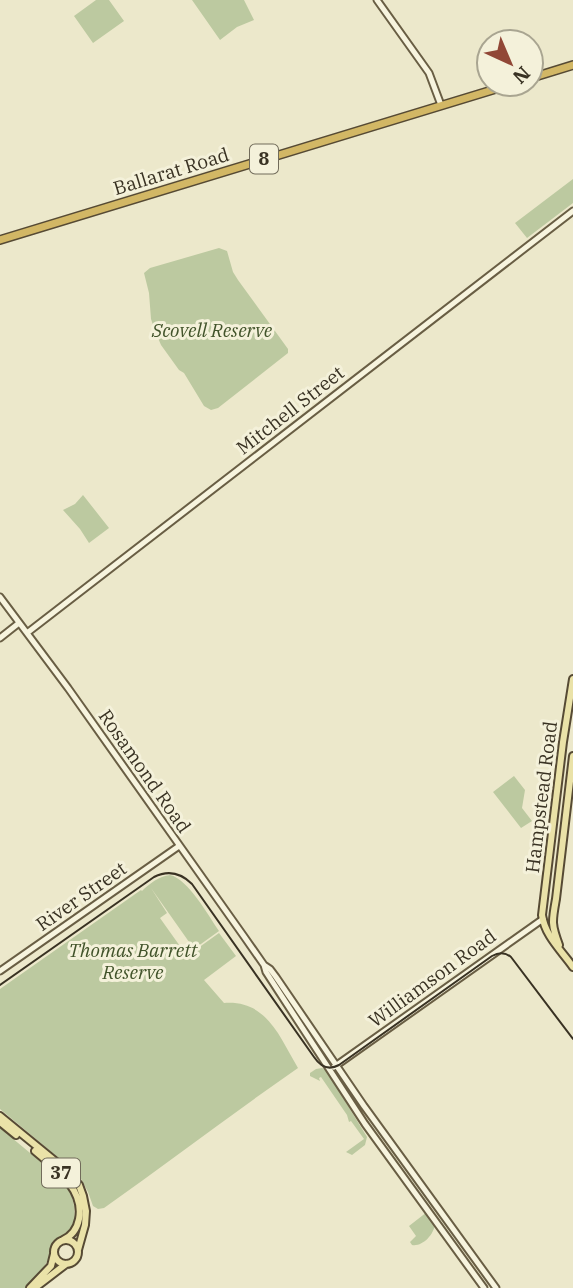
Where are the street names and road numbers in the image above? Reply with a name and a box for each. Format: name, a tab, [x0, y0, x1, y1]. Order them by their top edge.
street label: Ballarat Road	[110, 142, 232, 200]
road number: 8	[250, 144, 278, 174]
street label: Mitchell Street	[231, 360, 349, 460]
street label: Rosamond Road	[94, 705, 196, 837]
street label: Hampstead Road	[520, 720, 562, 874]
street label: River Street	[31, 856, 131, 936]
street label: Williamson Road	[364, 924, 500, 1032]
road number: 37	[42, 1158, 80, 1188]

